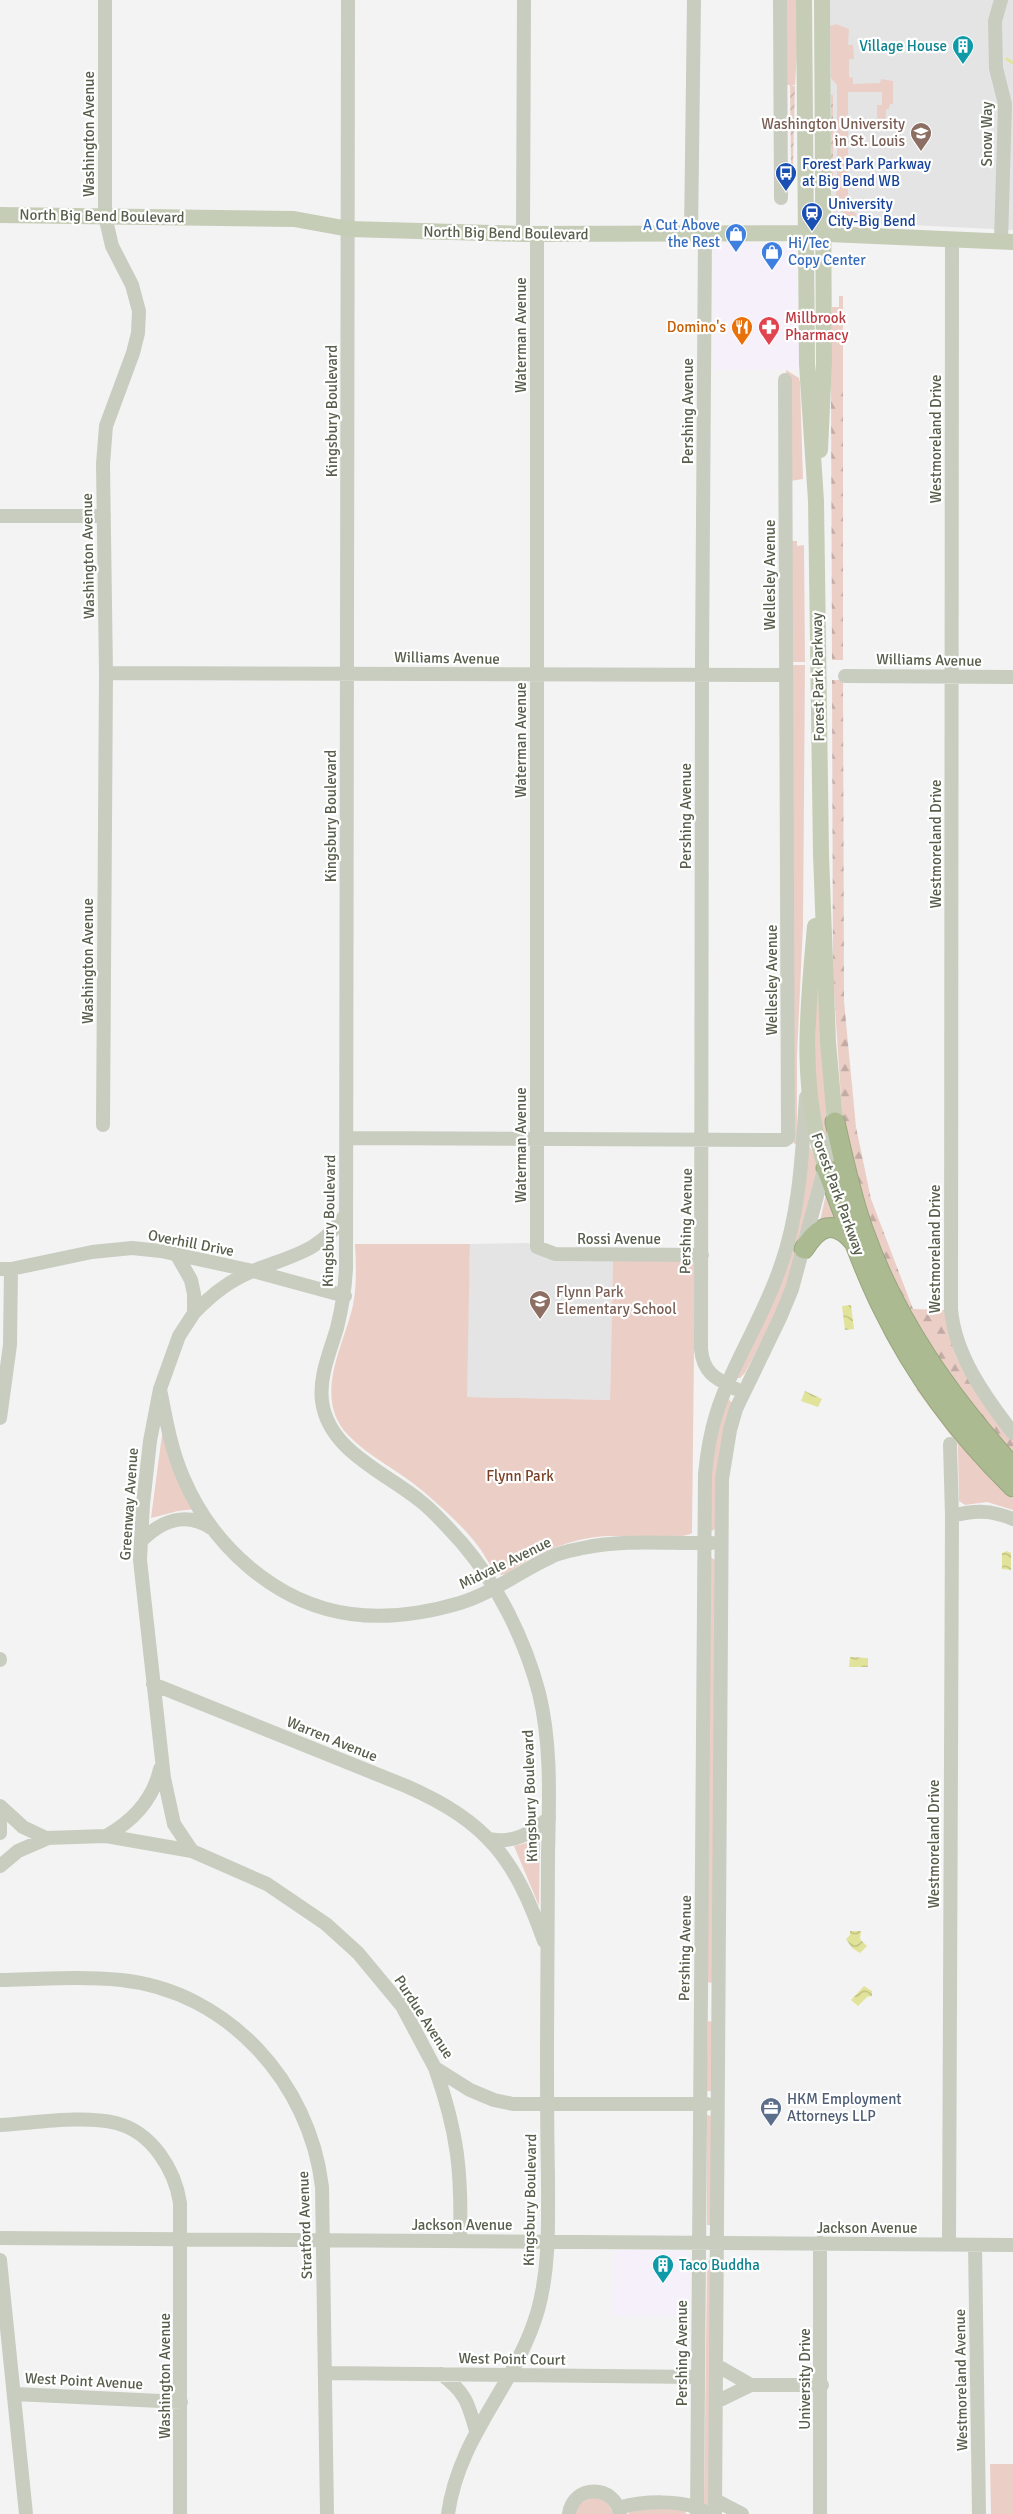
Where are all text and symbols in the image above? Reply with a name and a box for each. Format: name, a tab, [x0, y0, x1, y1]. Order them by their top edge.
building icon: Village House	[951, 34, 975, 65]
place label: Village House	[859, 37, 947, 55]
street label: Washington Avenue	[80, 71, 98, 197]
street label: Snow Way	[978, 102, 996, 166]
place label: Washington University in St. Louis	[761, 115, 905, 150]
school or university icon: Washington University in St. Louis	[909, 121, 933, 152]
place label: Forest Park Parkway at Big Bend WB	[802, 155, 931, 190]
bus stop icon: Forest Park Parkway at Big Bend WB	[774, 161, 798, 192]
place label: University City-Big Bend	[828, 195, 916, 230]
station icon: University City-Big Bend	[800, 201, 824, 232]
street label: North Big Bend Boulevard	[19, 206, 185, 226]
place label: A Cut Above the Rest	[643, 216, 720, 251]
shop icon: A Cut Above the Rest	[724, 222, 748, 253]
street label: North Big Bend Boulevard	[423, 223, 589, 243]
place label: Hi/Tec Copy Center	[788, 234, 866, 269]
shop icon: Hi/Tec Copy Center	[760, 240, 784, 271]
street label: Waterman Avenue	[512, 277, 530, 393]
place label: Millbrook Pharmacy	[785, 309, 848, 344]
restaurant icon: Domino's	[730, 315, 754, 346]
pharmacy icon: Millbrook Pharmacy	[757, 315, 781, 346]
place label: Domino's	[667, 318, 726, 336]
street label: Kingsbury Boulevard	[323, 345, 341, 477]
street label: Pershing Avenue	[679, 358, 697, 464]
street label: Westmoreland Drive	[927, 375, 945, 504]
street label: Washington Avenue	[78, 493, 98, 619]
street label: Wellesley Avenue	[761, 519, 779, 631]
street label: Forest Park Parkway	[808, 612, 828, 742]
street label: Williams Avenue	[394, 648, 500, 668]
street label: Williams Avenue	[876, 650, 982, 670]
street label: Waterman Avenue	[512, 682, 530, 798]
street label: Kingsbury Boulevard	[322, 750, 340, 882]
street label: Pershing Avenue	[677, 763, 695, 869]
street label: Westmoreland Drive	[927, 780, 945, 909]
street label: Washington Avenue	[79, 898, 97, 1024]
street label: Wellesley Avenue	[763, 924, 781, 1036]
street label: Waterman Avenue	[512, 1087, 530, 1203]
street label: Forest Park Parkway	[807, 1130, 869, 1258]
street label: Kingsbury Boulevard	[319, 1155, 339, 1287]
street label: Pershing Avenue	[676, 1168, 696, 1274]
street label: Westmoreland Drive	[926, 1185, 944, 1314]
street label: Overhill Drive	[146, 1226, 236, 1260]
street label: Rossi Avenue	[577, 1230, 661, 1248]
place label: Flynn Park Elementary School	[556, 1283, 677, 1318]
school or university icon: Flynn Park Elementary School	[528, 1289, 552, 1320]
street label: Greenway Avenue	[116, 1447, 142, 1561]
park label: Flynn Park	[486, 1467, 554, 1485]
street label: Midvale Avenue	[456, 1533, 554, 1593]
street label: Warren Avenue	[284, 1713, 380, 1765]
street label: Kingsbury Boulevard	[519, 1729, 541, 1862]
street label: Westmoreland Drive	[925, 1780, 943, 1909]
street label: Pershing Avenue	[675, 1895, 695, 2001]
street label: Purdue Avenue	[390, 1972, 458, 2062]
place label: HKM Employment Attorneys LLP	[787, 2090, 902, 2125]
office icon: HKM Employment Attorneys LLP	[759, 2096, 783, 2127]
street label: Kingsbury Boulevard	[520, 2134, 540, 2266]
street label: Stratford Avenue	[294, 2171, 316, 2279]
street label: Jackson Avenue	[411, 2216, 513, 2234]
street label: Jackson Avenue	[816, 2219, 918, 2237]
building icon: Taco Buddha	[651, 2253, 675, 2284]
place label: Taco Buddha	[679, 2256, 760, 2274]
street label: Pershing Avenue	[673, 2300, 691, 2406]
street label: Westmoreland Avenue	[951, 2309, 971, 2451]
street label: Washington Avenue	[156, 2313, 174, 2439]
street label: University Drive	[796, 2328, 814, 2430]
street label: West Point Court	[458, 2349, 566, 2369]
street label: West Point Avenue	[24, 2369, 144, 2393]

